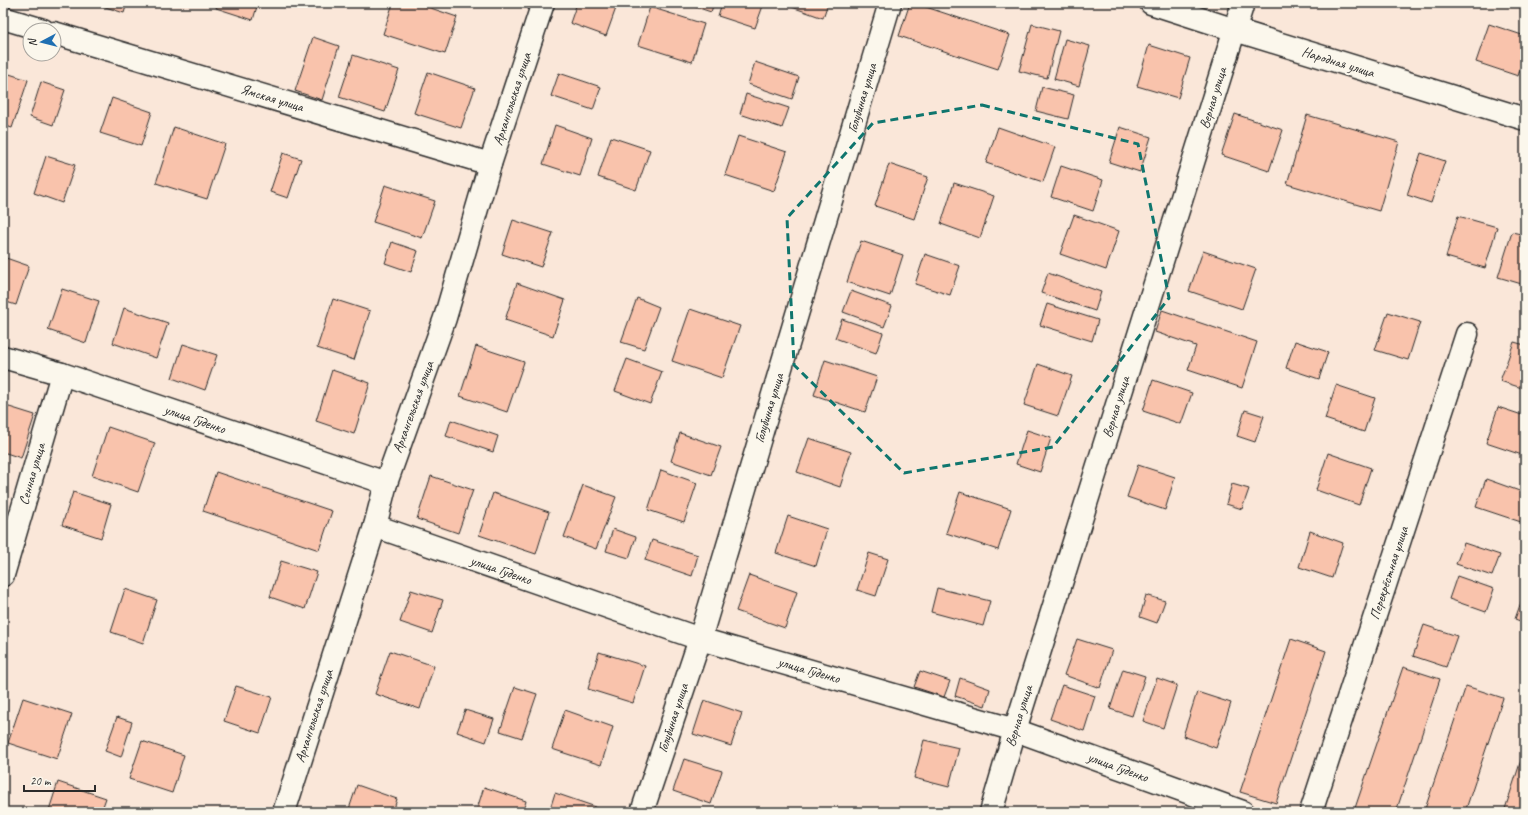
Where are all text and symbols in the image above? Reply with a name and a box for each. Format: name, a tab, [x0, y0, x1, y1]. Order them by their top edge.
north arrow	[22, 22, 62, 62]
text: N	[24, 37, 39, 47]
street label: Народная улица	[1300, 43, 1377, 81]
street label: Архангельская улица	[489, 50, 535, 147]
street label: Голубиная улица	[843, 60, 881, 135]
street label: Верная улица	[1196, 64, 1231, 131]
street label: Ямская улица	[239, 80, 307, 116]
street label: Архангельская улица	[389, 358, 438, 455]
street label: Голубиная улица	[750, 370, 788, 445]
street label: Верная улица	[1099, 373, 1134, 440]
street label: улица Гуденко	[161, 400, 229, 438]
street label: Сенная улица	[15, 440, 49, 507]
street label: Перекрёстная улица	[1366, 523, 1412, 622]
street label: улица Гуденко	[467, 551, 535, 589]
street label: улица Гуденко	[775, 653, 843, 687]
street label: Архангельская улица	[291, 667, 337, 764]
street label: Голубиная улица	[654, 680, 693, 755]
street label: Верная улица	[1002, 682, 1037, 749]
street label: улица Гуденко	[1084, 748, 1152, 786]
scale bar	[24, 767, 95, 793]
text: 20 m	[30, 773, 52, 789]

